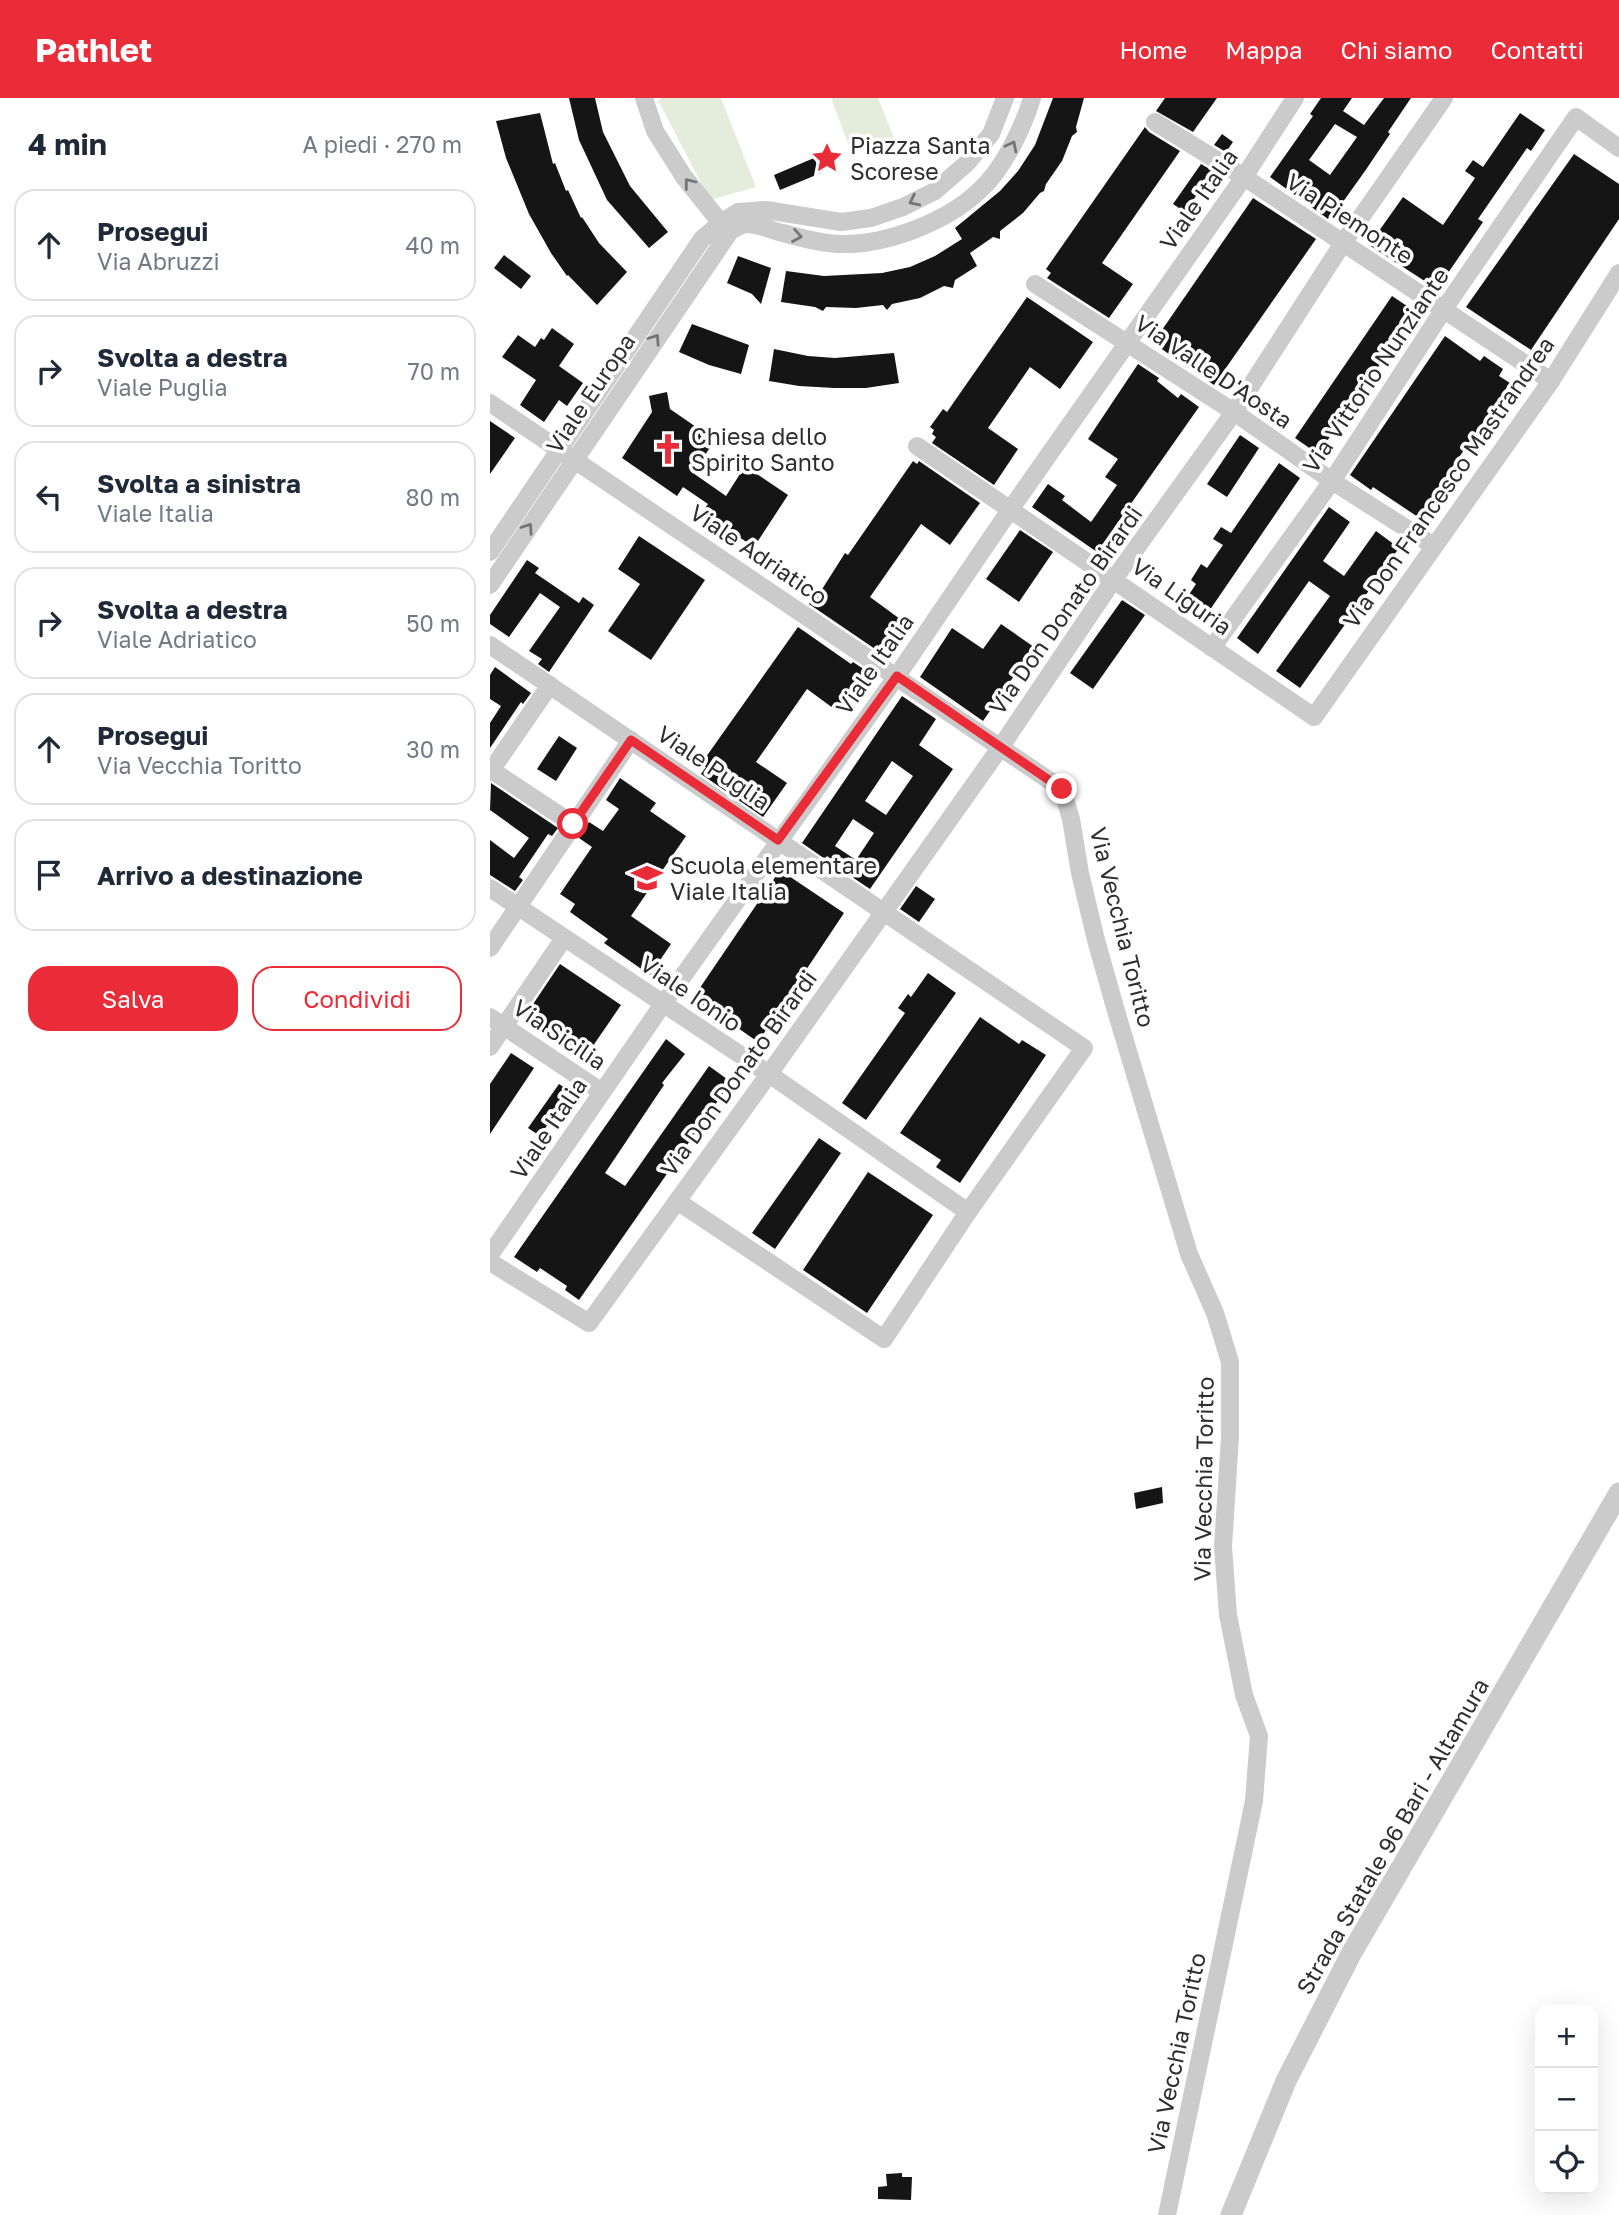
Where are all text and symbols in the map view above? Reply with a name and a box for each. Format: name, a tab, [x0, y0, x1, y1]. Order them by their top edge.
text: Pathlet	[35, 30, 152, 69]
text: Home	[1119, 35, 1187, 64]
text: Mappa	[1225, 35, 1303, 64]
text: Chi siamo	[1341, 35, 1452, 64]
text: Contatti	[1490, 35, 1584, 64]
text: 4 min	[28, 126, 107, 162]
text: A piedi · 270 m	[303, 130, 462, 158]
place label: Piazza Santa Scorese	[850, 131, 990, 185]
place icon: Piazza Santa Scorese	[810, 141, 844, 175]
one-way arrow	[1003, 141, 1017, 153]
street label: Viale Italia	[1153, 143, 1243, 255]
street label: Via Piemonte	[1281, 167, 1419, 269]
one-way arrow	[685, 179, 698, 191]
one-way arrow	[909, 193, 921, 207]
text: Prosegui	[97, 216, 208, 247]
icon: ahead	[30, 226, 68, 264]
one-way arrow	[791, 228, 803, 243]
text: 40 m	[406, 231, 460, 259]
text: Via Abruzzi	[97, 247, 220, 275]
street label: Via Vittorio Nunziante	[1296, 262, 1454, 478]
street label: Via Valle D'Aosta	[1130, 308, 1298, 434]
street label: Viale Europa	[540, 328, 640, 458]
street label: Via Don Francesco Mastrandrea	[1336, 331, 1560, 633]
one-way arrow	[647, 334, 660, 347]
text: Svolta a destra	[97, 342, 288, 373]
icon: right	[30, 352, 68, 390]
text: 70 m	[407, 357, 460, 385]
text: Viale Puglia	[97, 373, 227, 401]
place label: Chiesa dello Spirito Santo	[691, 422, 835, 476]
church icon: Chiesa dello Spirito Santo	[651, 432, 685, 466]
text: Svolta a sinistra	[97, 468, 301, 499]
icon: left	[30, 478, 68, 516]
text: 80 m	[406, 483, 460, 511]
street label: Viale Adriatico	[685, 498, 833, 610]
text: Viale Italia	[97, 499, 214, 527]
street label: Via Don Donato Birardi	[982, 500, 1148, 720]
one-way arrow	[520, 523, 532, 536]
street label: Via Liguria	[1127, 551, 1237, 641]
text: Svolta a destra	[97, 594, 288, 625]
icon: right	[30, 604, 68, 642]
street label: Viale Italia	[829, 608, 919, 720]
text: 50 m	[406, 609, 460, 637]
text: Viale Adriatico	[97, 625, 257, 653]
street label: Viale Puglia	[652, 719, 776, 815]
text: Prosegui	[97, 720, 208, 751]
icon: ahead	[30, 730, 68, 768]
text: 30 m	[406, 735, 460, 763]
text: Via Vecchia Toritto	[97, 751, 302, 779]
route end	[1046, 773, 1077, 804]
route start	[557, 808, 588, 839]
street label: Via Vecchia Toritto	[1085, 824, 1161, 1030]
place label: Scuola elementare Viale Italia	[670, 851, 877, 905]
icon: arrive	[30, 856, 68, 894]
text: Arrivo a destinazione	[97, 860, 363, 891]
school or university icon: Scuola elementare Viale Italia	[630, 861, 664, 895]
street label: Viale Ionio	[635, 949, 747, 1037]
street label: Via Don Donato Birardi	[654, 964, 822, 1182]
button: Salva	[28, 966, 238, 1031]
button: Condividi	[252, 966, 462, 1031]
street label: Via Sicilia	[508, 993, 612, 1075]
street label: Viale Italia	[504, 1072, 592, 1184]
street label: Via Vecchia Toritto	[1187, 1376, 1219, 1582]
street label: Strada Statale 96 Bari - Altamura	[1290, 1673, 1494, 1999]
street label: Via Vecchia Toritto	[1141, 1950, 1211, 2156]
map controls	[1535, 2005, 1598, 2194]
button: +	[1535, 2005, 1598, 2068]
button: −	[1535, 2068, 1598, 2131]
button: locate	[1535, 2131, 1598, 2194]

